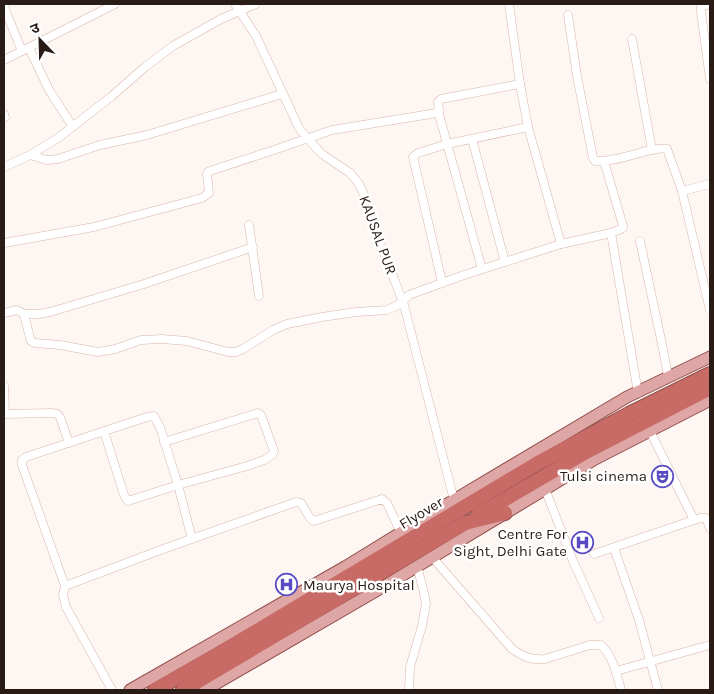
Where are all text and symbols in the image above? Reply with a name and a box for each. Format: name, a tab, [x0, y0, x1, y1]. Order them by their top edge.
north arrow	[15, 15, 65, 65]
text: उ	[28, 19, 43, 38]
street label: KAUSAL PUR	[355, 193, 401, 277]
theatre icon: Tulsi cinema	[651, 464, 675, 488]
place label: Tulsi cinema	[560, 467, 647, 485]
street label: Flyover	[396, 493, 447, 533]
place label: Centre For Sight, Delhi Gate	[453, 525, 568, 560]
hospital icon: Centre For Sight, Delhi Gate	[571, 531, 595, 555]
hospital icon: Maurya Hospital	[275, 573, 299, 597]
place label: Maurya Hospital	[303, 576, 415, 594]

